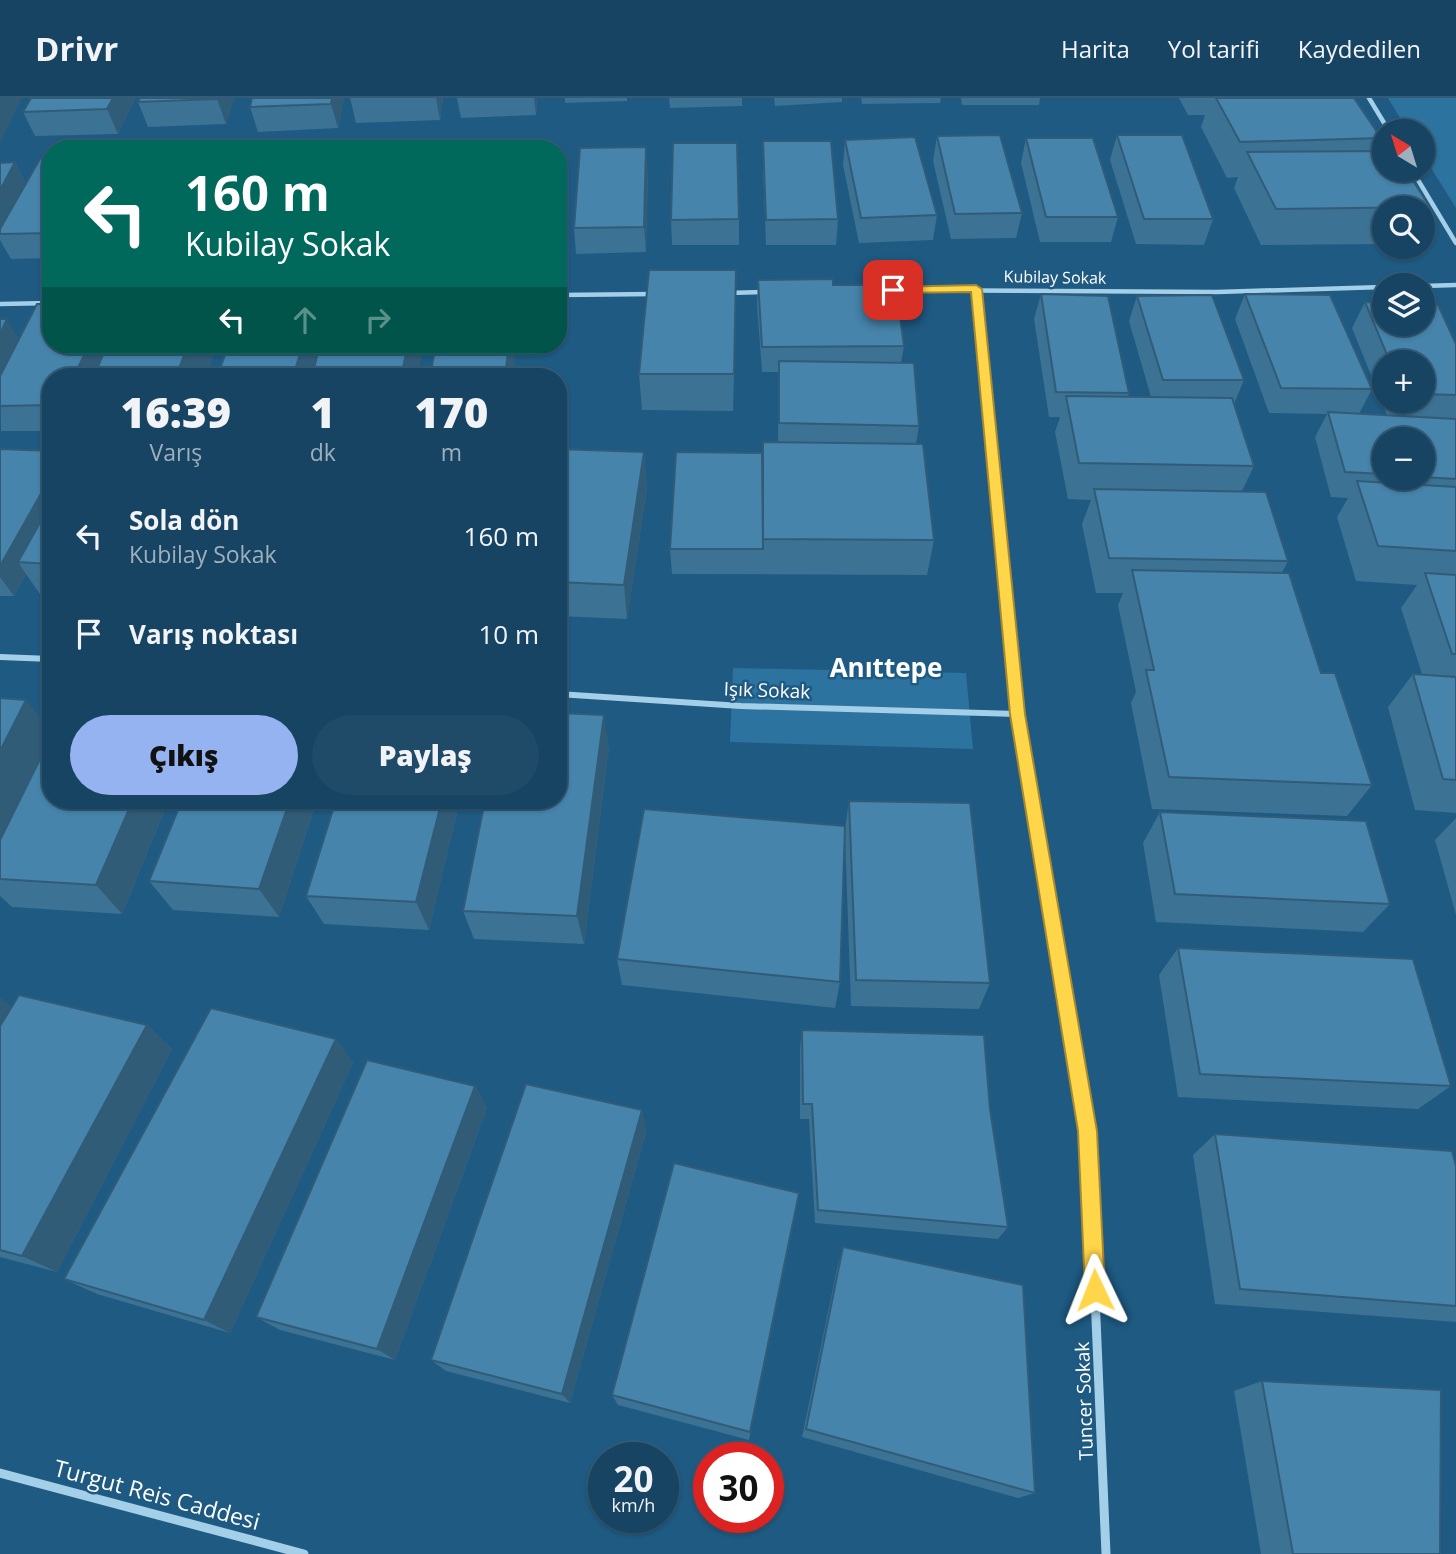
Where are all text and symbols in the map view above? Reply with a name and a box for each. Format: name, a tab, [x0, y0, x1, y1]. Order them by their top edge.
text: Drivr	[35, 26, 118, 71]
text: Harita	[1061, 32, 1130, 65]
text: Yol tarifi	[1168, 32, 1260, 65]
text: Kaydedilen	[1298, 32, 1421, 65]
north arrow	[1372, 119, 1435, 182]
map controls	[1372, 119, 1435, 490]
text: 160 m	[185, 159, 330, 225]
icon: left	[70, 168, 161, 259]
button: search	[1372, 196, 1435, 259]
text: Kubilay Sokak	[185, 222, 390, 265]
pin	[863, 260, 923, 320]
street label: Kubilay Sokak	[1003, 265, 1107, 289]
icon: arrive	[874, 271, 912, 309]
button: layers	[1372, 273, 1435, 336]
icon: left	[213, 301, 251, 339]
icon: ahead	[286, 301, 324, 339]
icon: right	[359, 301, 397, 339]
button: +	[1372, 350, 1435, 413]
text: 16:39	[121, 383, 231, 440]
text: 1	[311, 383, 335, 440]
text: 170	[415, 383, 488, 440]
button: −	[1372, 427, 1435, 490]
text: Varış	[150, 436, 202, 468]
text: dk	[310, 436, 336, 468]
text: m	[441, 436, 462, 468]
text: Sola dön	[129, 502, 239, 538]
icon: left	[70, 517, 108, 555]
text: 160 m	[464, 518, 539, 554]
text: Kubilay Sokak	[129, 538, 277, 570]
icon: arrive	[70, 615, 108, 653]
text: Varış noktası	[129, 616, 298, 652]
text: 10 m	[478, 616, 539, 652]
district label: Anıttepe	[830, 649, 942, 685]
street label: Işık Sokak	[723, 675, 811, 705]
button: Çıkış	[70, 715, 298, 795]
button: Paylaş	[312, 715, 539, 795]
position arrow	[1058, 1253, 1132, 1327]
street label: Tuncer Sokak	[1069, 1341, 1099, 1461]
speed limit sign: 30	[693, 1442, 784, 1533]
street label: Turgut Reis Caddesi	[51, 1451, 264, 1537]
text: 20	[613, 1455, 654, 1502]
text: km/h	[612, 1493, 655, 1517]

